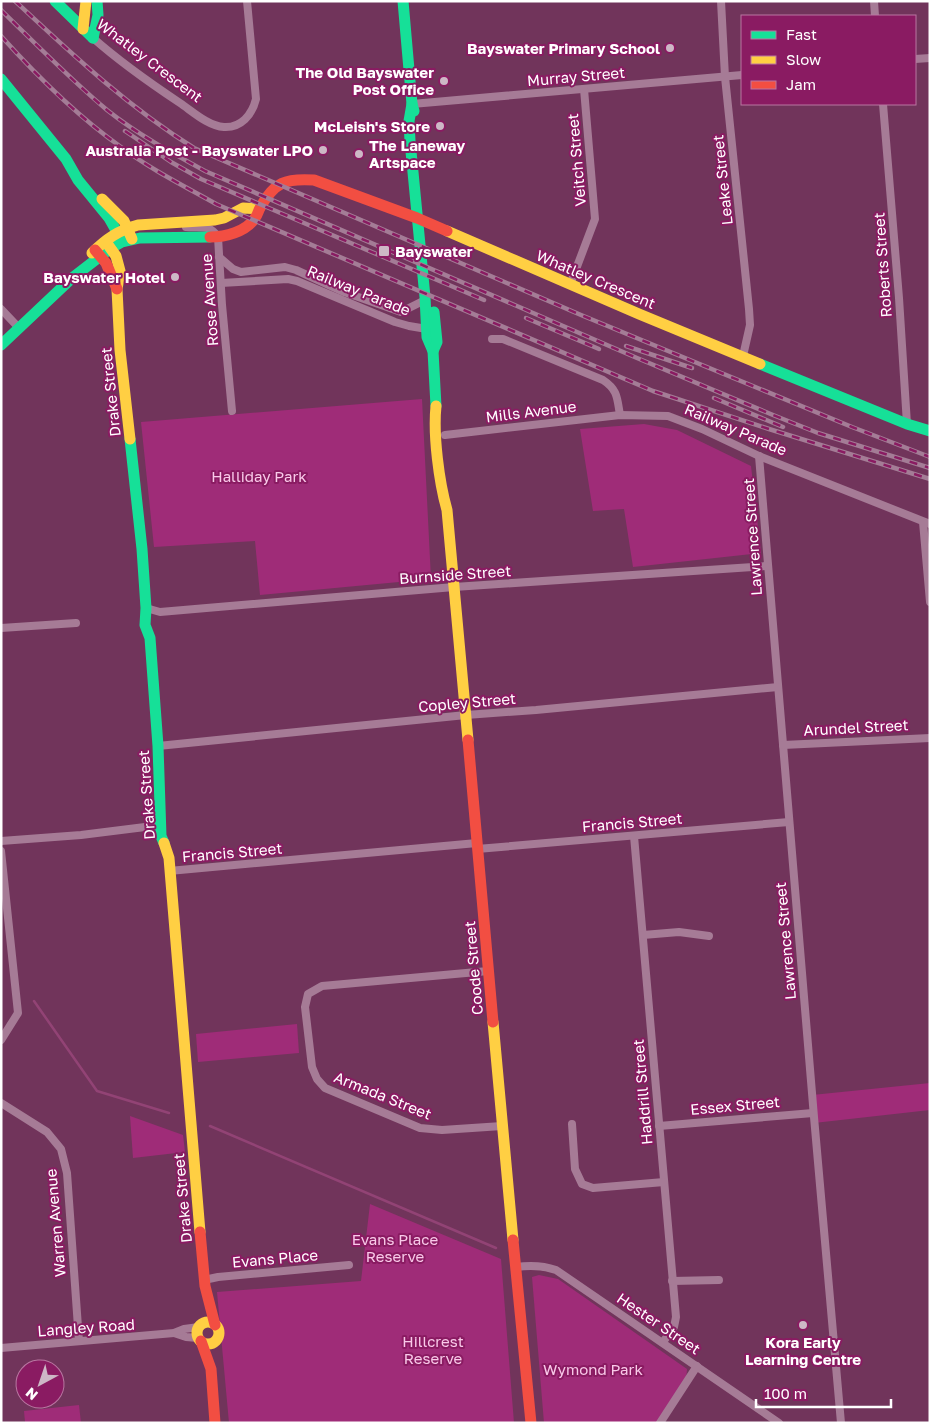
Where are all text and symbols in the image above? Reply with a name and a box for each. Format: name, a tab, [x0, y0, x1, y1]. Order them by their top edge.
street label: Whatley Crescent	[94, 14, 206, 106]
legend	[741, 15, 916, 105]
text: Fast	[786, 25, 817, 43]
place label: Bayswater Primary School	[467, 39, 660, 57]
marker: Bayswater Primary School	[664, 42, 676, 54]
text: Slow	[786, 50, 821, 68]
place label: The Old Bayswater Post Office	[295, 63, 434, 98]
street label: Murray Street	[526, 63, 626, 89]
marker: The Old Bayswater Post Office	[438, 75, 450, 87]
text: Jam	[786, 75, 816, 93]
street label: Veitch Street	[563, 113, 589, 207]
place label: McLeish's Store	[314, 117, 430, 135]
marker: McLeish's Store	[434, 120, 446, 132]
street label: Leake Street	[708, 134, 736, 226]
place label: The Laneway Artspace	[369, 136, 465, 171]
place label: Australia Post - Bayswater LPO	[85, 141, 313, 159]
marker: Australia Post - Bayswater LPO	[317, 144, 329, 156]
marker: The Laneway Artspace	[353, 148, 365, 160]
street label: Roberts Street	[869, 212, 895, 318]
place label: Bayswater	[395, 242, 473, 260]
marker: Bayswater	[377, 244, 391, 258]
street label: Whatley Crescent	[534, 246, 658, 312]
street label: Rose Avenue	[197, 253, 221, 347]
street label: Railway Parade	[305, 261, 413, 319]
place label: Bayswater Hotel	[43, 268, 165, 286]
marker: Bayswater Hotel	[169, 271, 181, 283]
street label: Drake Street	[96, 346, 124, 438]
street label: Mills Avenue	[485, 396, 578, 425]
street label: Railway Parade	[682, 399, 790, 459]
park label: Halliday Park	[211, 467, 307, 485]
street label: Lawrence Street	[739, 478, 765, 596]
street label: Burnside Street	[398, 561, 512, 587]
street label: Copley Street	[417, 689, 517, 715]
street label: Arundel Street	[803, 715, 909, 739]
street label: Drake Street	[134, 750, 158, 840]
street label: Francis Street	[581, 809, 683, 835]
street label: Francis Street	[181, 839, 283, 865]
street label: Lawrence Street	[771, 882, 799, 1000]
street label: Coode Street	[460, 920, 486, 1016]
street label: Haddrill Street	[628, 1038, 656, 1146]
street label: Armada Street	[332, 1067, 434, 1123]
street label: Essex Street	[689, 1092, 781, 1118]
street label: Drake Street	[169, 1153, 195, 1243]
street label: Warren Avenue	[41, 1168, 69, 1278]
park label: Evans Place Reserve	[352, 1230, 438, 1265]
street label: Evans Place	[231, 1245, 319, 1271]
street label: Hester Street	[614, 1288, 704, 1358]
street label: Langley Road	[37, 1315, 135, 1339]
marker: Kora Early Learning Centre	[797, 1319, 809, 1331]
park label: Hillcrest Reserve	[402, 1332, 464, 1367]
place label: Kora Early Learning Centre	[745, 1333, 861, 1368]
north arrow	[15, 1359, 65, 1409]
park label: Wymond Park	[543, 1360, 643, 1378]
scale bar	[756, 1376, 891, 1408]
text: N	[22, 1384, 41, 1404]
text: 100 m	[764, 1384, 807, 1402]

